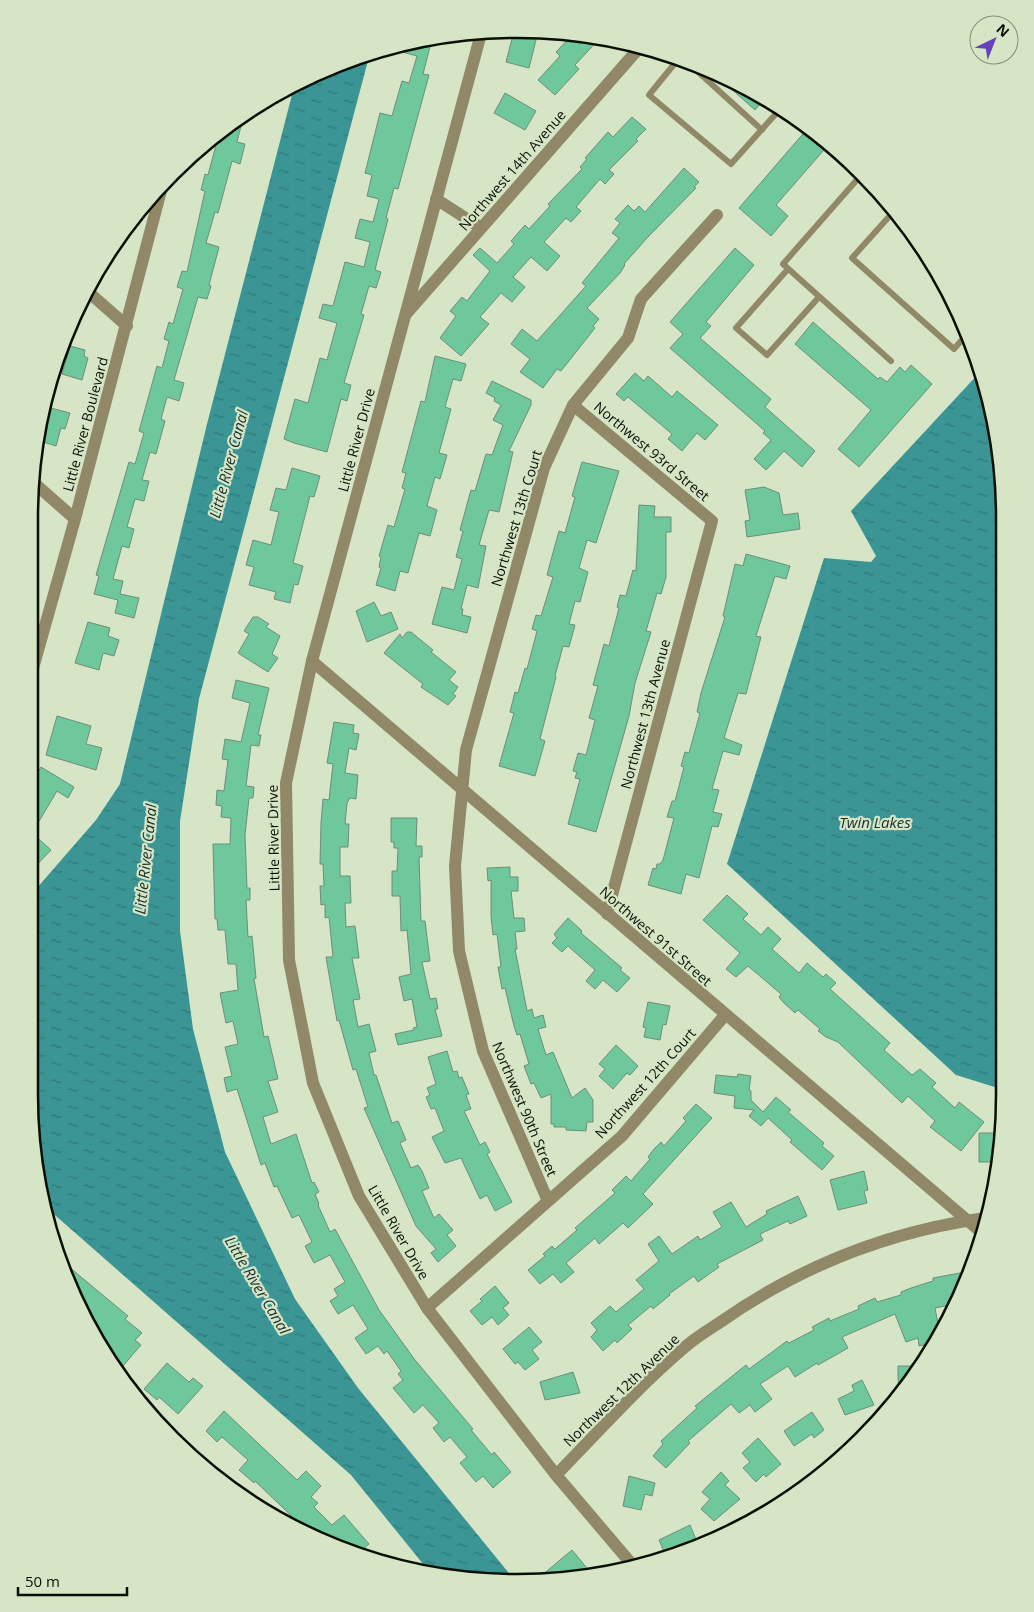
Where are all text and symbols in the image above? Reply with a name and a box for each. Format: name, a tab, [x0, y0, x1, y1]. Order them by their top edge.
north arrow	[969, 15, 1019, 65]
text: N	[993, 19, 1014, 41]
street label: Northwest 14th Avenue	[454, 105, 570, 234]
street label: Little River Boulevard	[58, 355, 112, 493]
street label: Little River Drive	[333, 386, 379, 494]
street label: Northwest 93rd Street	[590, 397, 714, 505]
water label: Little River Canal	[204, 407, 252, 520]
street label: Northwest 13th Court	[486, 447, 546, 589]
street label: Northwest 13th Avenue	[616, 637, 674, 791]
street label: Little River Drive	[263, 784, 283, 891]
water label: Little River Canal	[129, 802, 161, 915]
water label: Twin Lakes	[839, 812, 911, 832]
street label: Northwest 91st Street	[596, 882, 716, 990]
street label: Northwest 12th Court	[590, 1024, 700, 1142]
street label: Northwest 90th Street	[488, 1039, 562, 1179]
street label: Little River Drive	[364, 1181, 434, 1283]
water label: Little River Canal	[221, 1232, 296, 1339]
street label: Northwest 12th Avenue	[559, 1330, 683, 1450]
scale bar	[18, 1564, 126, 1596]
text: 50 m	[25, 1571, 60, 1591]

